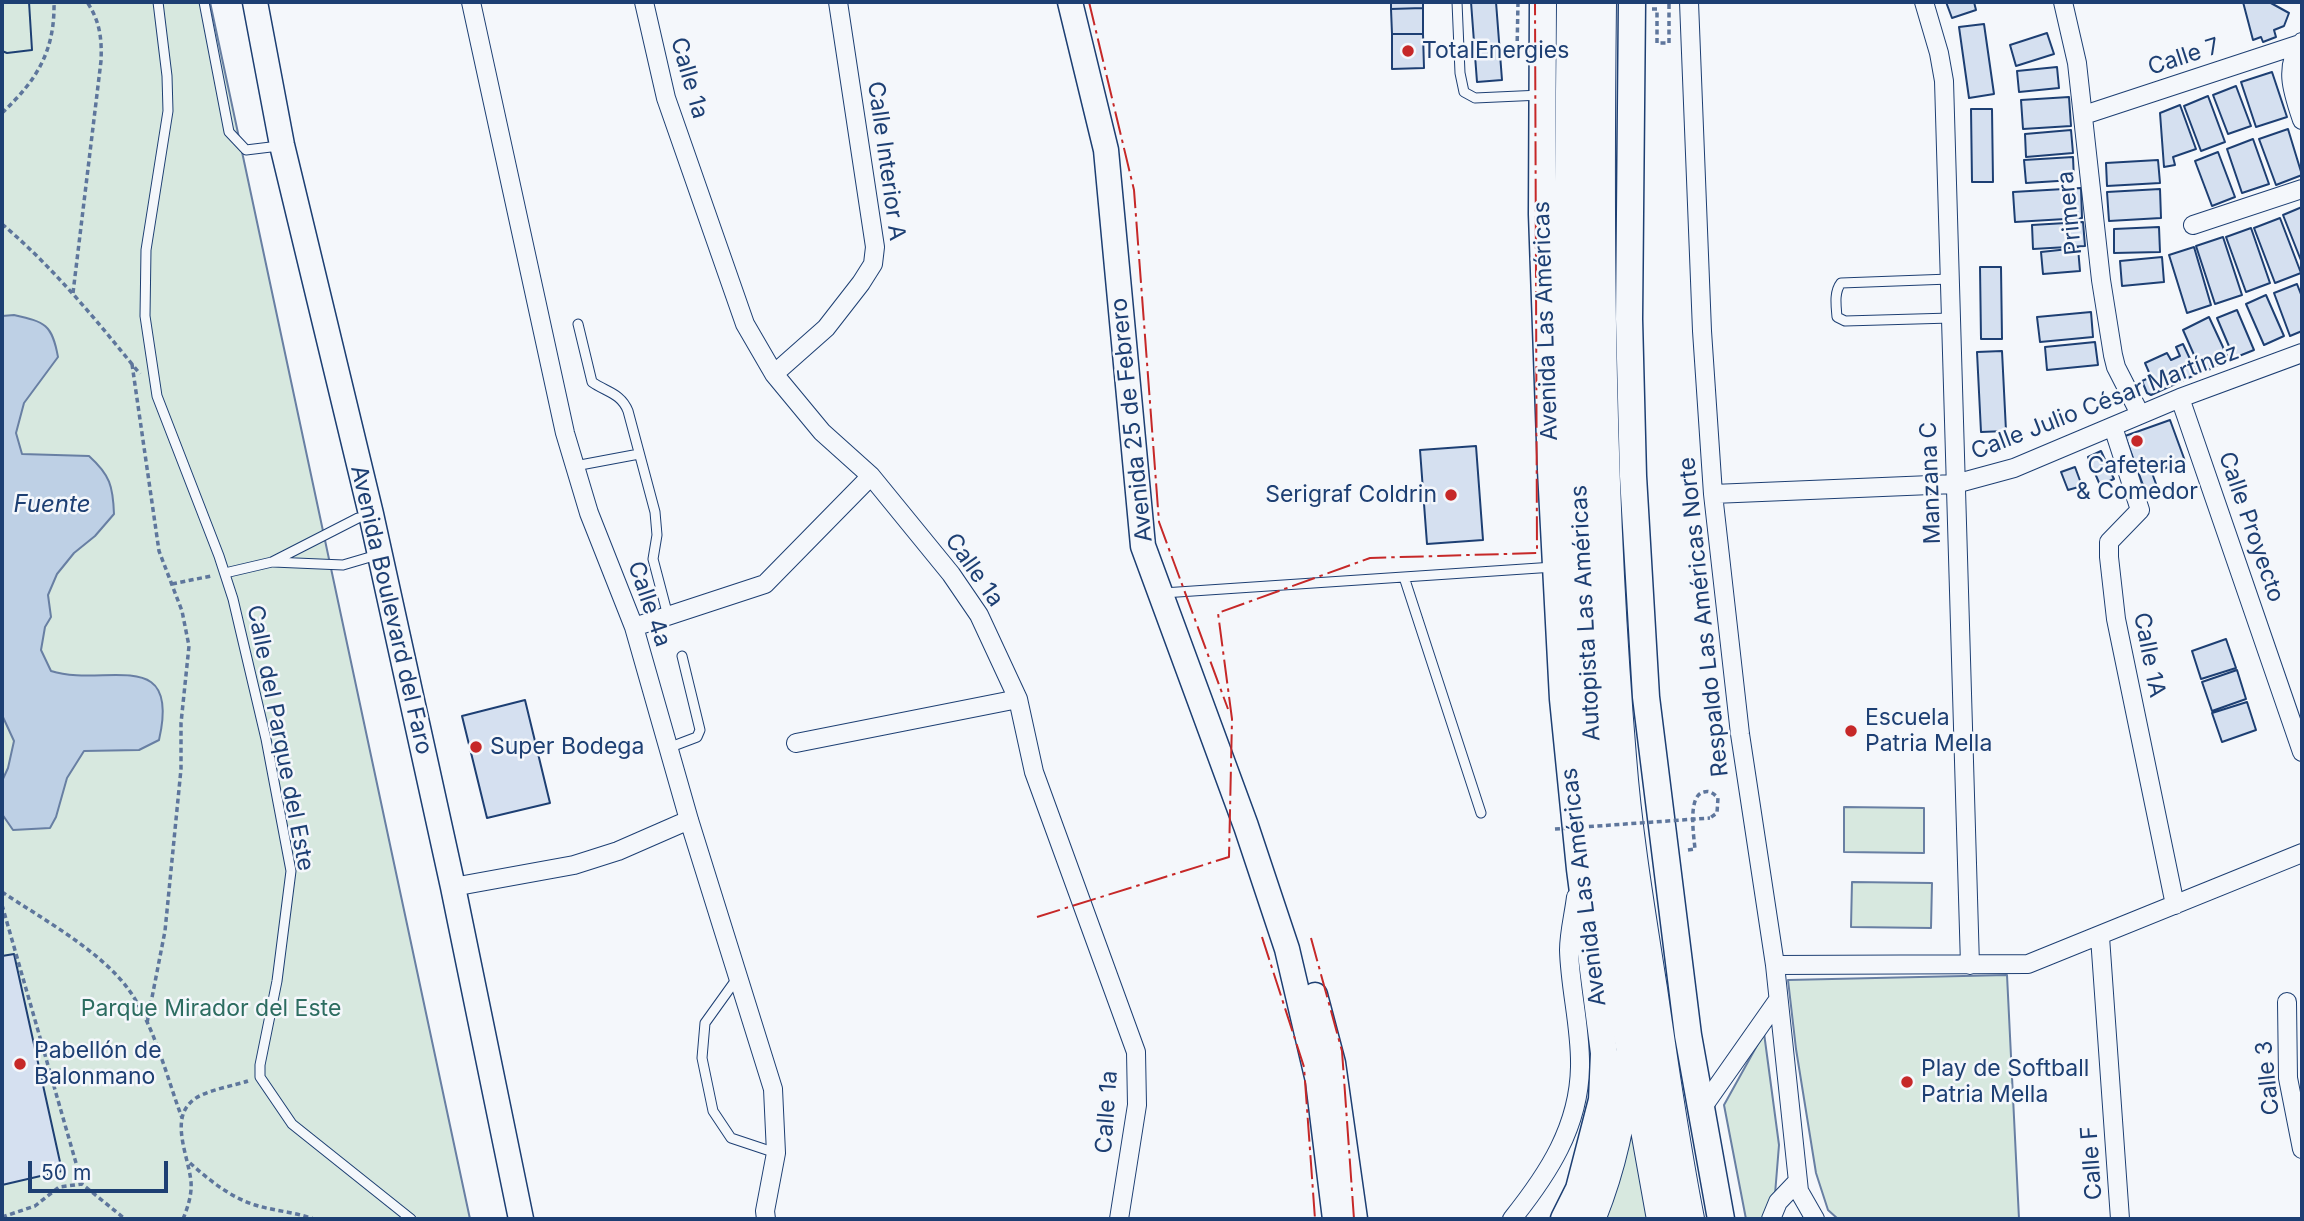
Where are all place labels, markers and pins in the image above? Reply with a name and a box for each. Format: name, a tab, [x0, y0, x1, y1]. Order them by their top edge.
place label: TotalEnergies	[1422, 37, 1569, 65]
marker: TotalEnergies	[1400, 43, 1416, 59]
marker: Cafeteria & Comedor	[2129, 433, 2145, 449]
place label: Cafeteria & Comedor	[2076, 452, 2198, 506]
place label: Serigraf Coldrin	[1265, 481, 1437, 509]
marker: Serigraf Coldrin	[1443, 487, 1459, 503]
place label: Escuela Patria Mella	[1865, 704, 1992, 758]
marker: Escuela Patria Mella	[1843, 723, 1859, 739]
place label: Super Bodega	[490, 733, 644, 761]
marker: Super Bodega	[468, 739, 484, 755]
place label: Pabellón de Balonmano	[34, 1037, 162, 1091]
place label: Play de Softball Patria Mella	[1921, 1055, 2089, 1109]
marker: Pabellón de Balonmano	[12, 1056, 28, 1072]
marker: Play de Softball Patria Mella	[1899, 1074, 1915, 1090]

